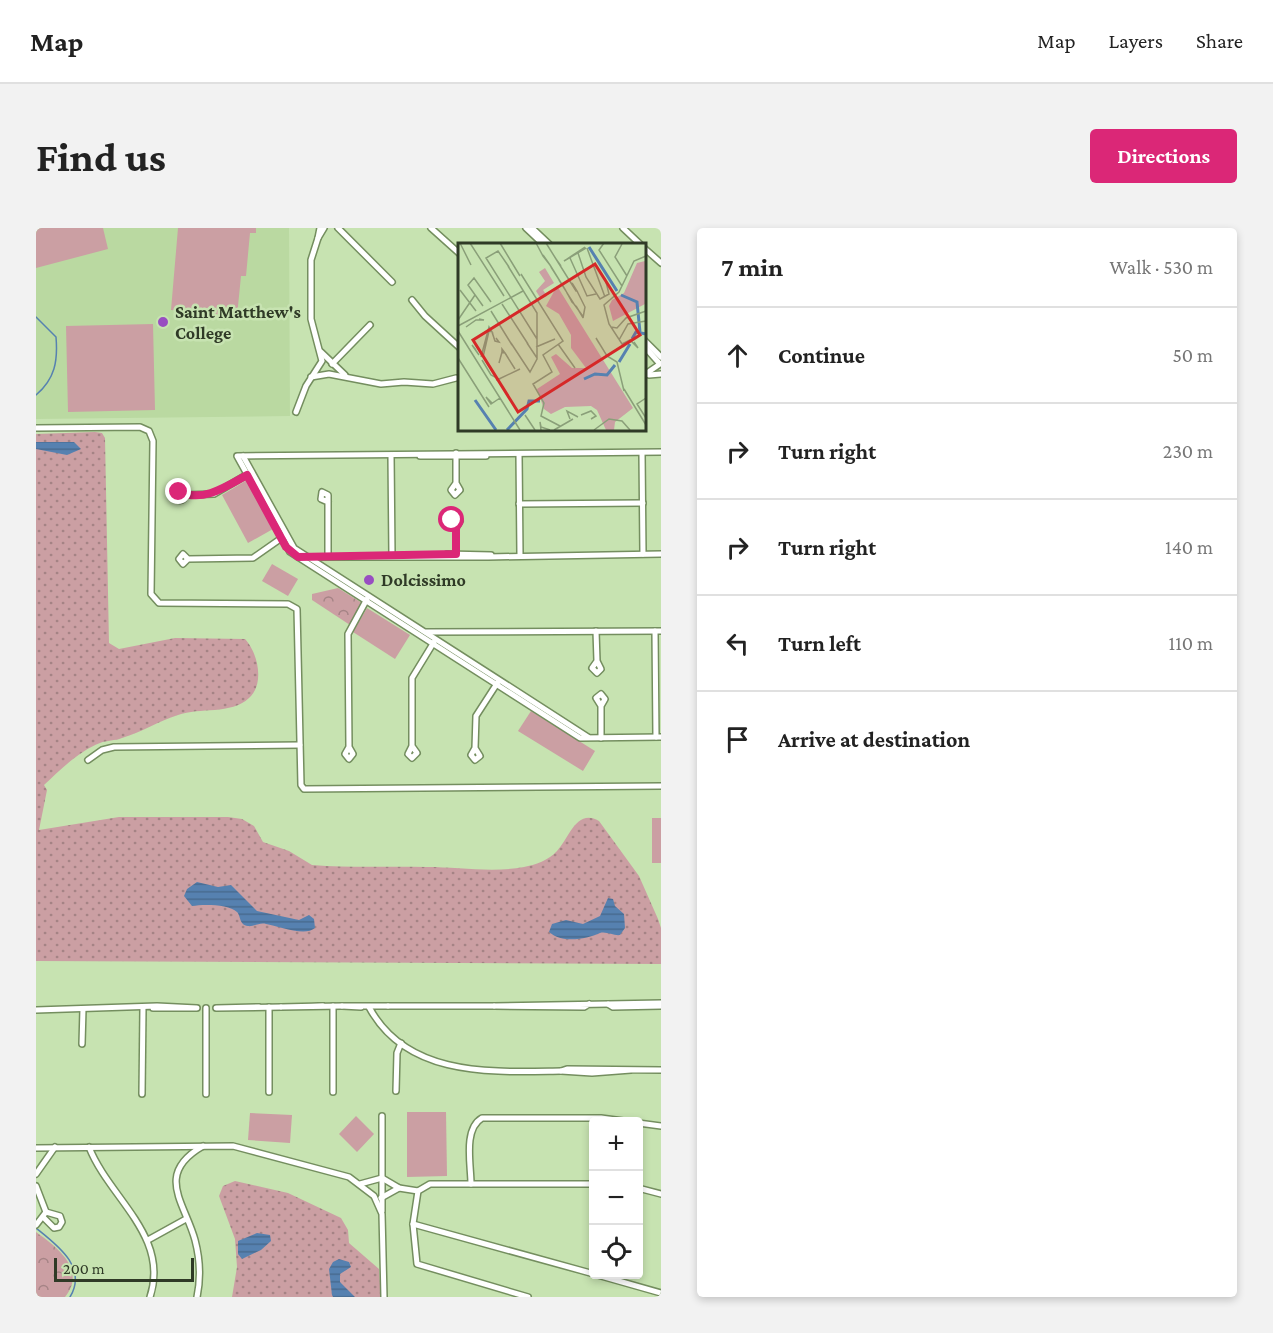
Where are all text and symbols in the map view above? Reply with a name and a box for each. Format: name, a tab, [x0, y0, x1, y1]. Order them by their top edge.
text: Map	[30, 26, 83, 57]
text: Map	[1037, 29, 1076, 53]
text: Layers	[1109, 29, 1163, 53]
text: Share	[1196, 29, 1243, 53]
button: Directions	[1090, 129, 1237, 183]
text: Find us	[36, 133, 166, 180]
inset map	[458, 243, 646, 430]
text: 7 min	[721, 253, 783, 282]
text: Walk · 530 m	[1109, 256, 1213, 278]
place label: Saint Matthew's College	[175, 302, 301, 343]
marker: Saint Matthew's College	[156, 315, 170, 329]
icon: ahead	[721, 339, 754, 372]
text: Continue	[778, 343, 865, 368]
text: 50 m	[1172, 344, 1213, 366]
icon: right	[721, 435, 754, 468]
text: Turn right	[778, 439, 876, 464]
text: 230 m	[1163, 440, 1213, 462]
route end	[165, 478, 191, 504]
route start	[438, 506, 464, 532]
icon: right	[721, 531, 754, 564]
text: Turn right	[778, 535, 876, 560]
text: 140 m	[1165, 536, 1213, 558]
place label: Dolcissimo	[381, 570, 466, 590]
marker: Dolcissimo	[362, 573, 376, 587]
icon: left	[721, 627, 754, 660]
text: Turn left	[778, 631, 861, 656]
text: 110 m	[1169, 632, 1213, 654]
icon: arrive	[721, 723, 754, 756]
text: Arrive at destination	[778, 727, 970, 752]
map controls	[589, 1117, 643, 1279]
button: +	[589, 1117, 643, 1171]
button: −	[589, 1171, 643, 1225]
button: locate	[589, 1225, 643, 1279]
scale bar	[54, 1255, 194, 1282]
text: 200 m	[63, 1260, 105, 1277]

